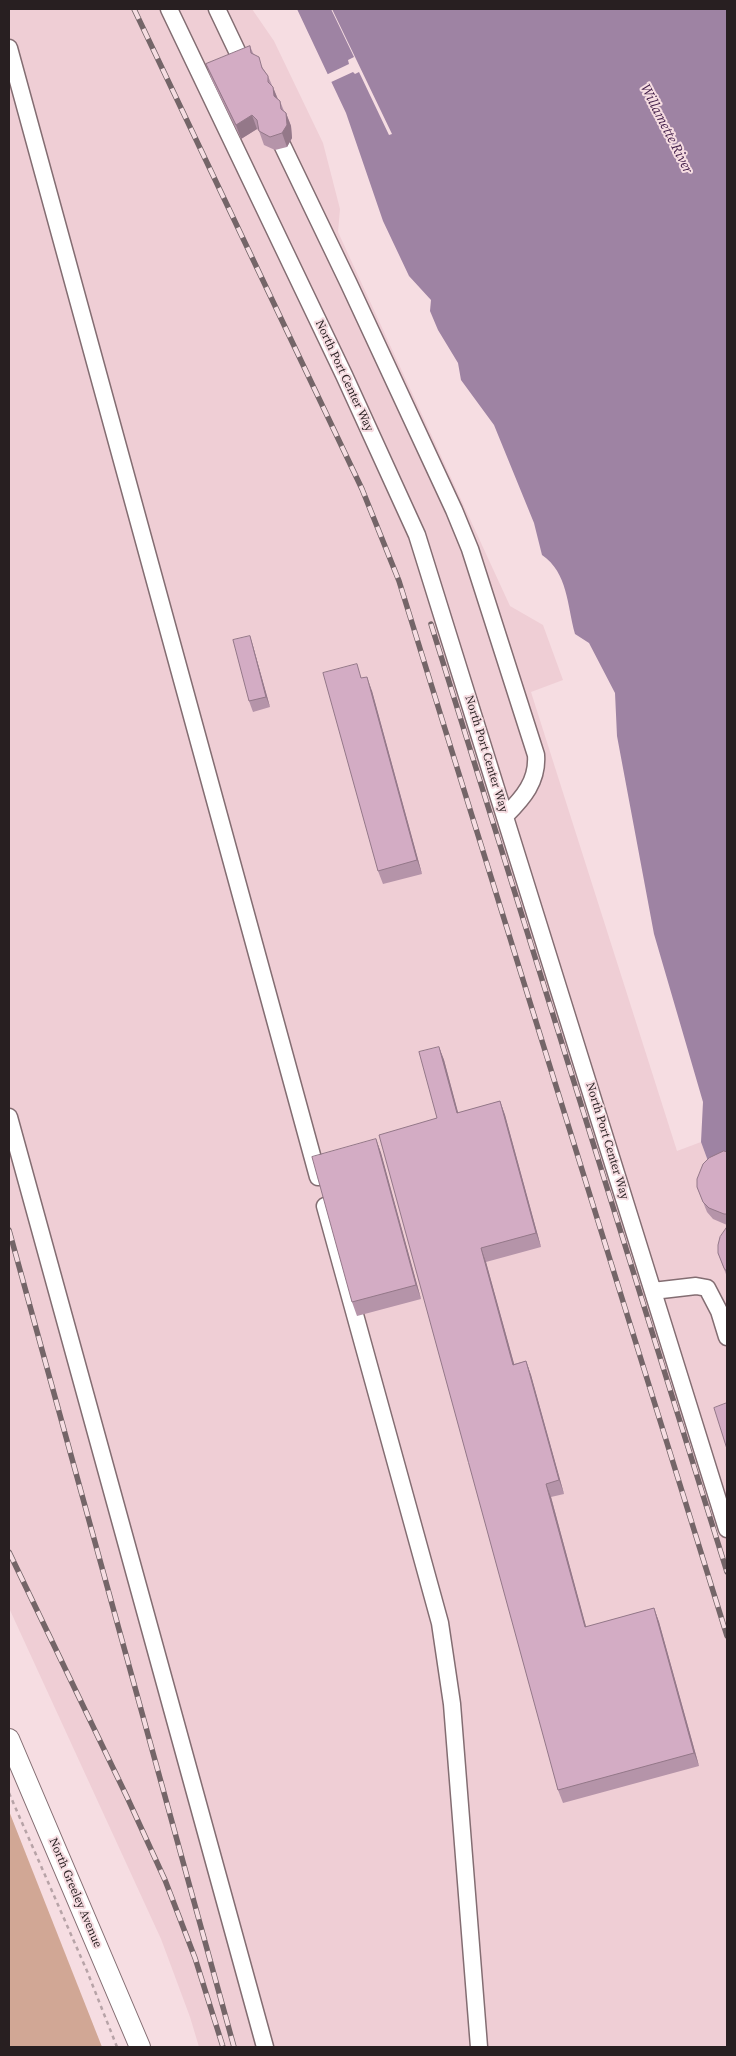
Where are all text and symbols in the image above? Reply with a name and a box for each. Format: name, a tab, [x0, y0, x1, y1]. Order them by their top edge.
water label: Willamette River	[636, 82, 696, 176]
street label: North Port Center Way	[312, 318, 376, 434]
street label: North Port Center Way	[461, 694, 511, 814]
street label: North Port Center Way	[582, 1081, 632, 1201]
street label: North Greeley Avenue	[45, 1836, 105, 1950]

